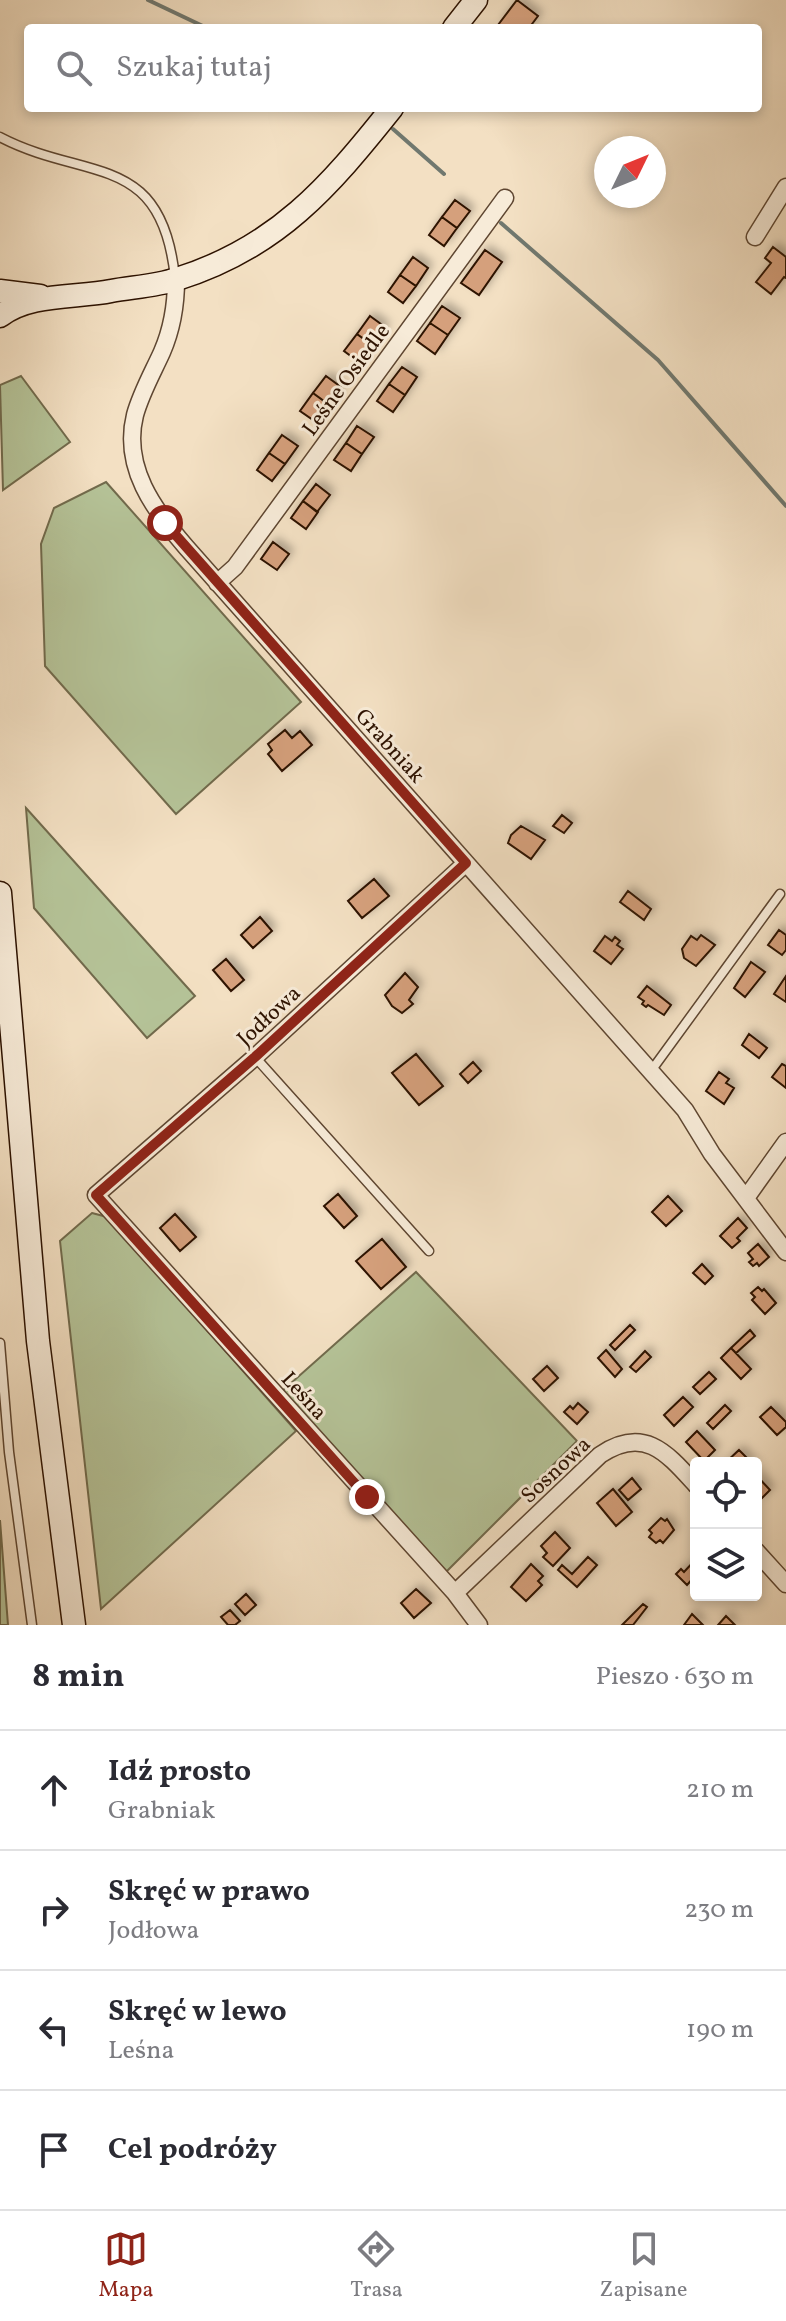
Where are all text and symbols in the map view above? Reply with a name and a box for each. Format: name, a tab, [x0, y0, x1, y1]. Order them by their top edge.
search box	[24, 24, 762, 112]
icon: search	[52, 46, 96, 90]
text: Szukaj tutaj	[116, 47, 272, 89]
north arrow	[594, 136, 666, 208]
street label: Leśne Osiedle	[296, 318, 398, 443]
route start	[147, 505, 183, 541]
street label: Grabniak	[347, 702, 431, 791]
street label: Jodłowa	[231, 979, 309, 1055]
street label: Leśna	[273, 1365, 334, 1428]
street label: Sosnowa	[515, 1430, 599, 1511]
map controls	[690, 1457, 762, 1601]
button: locate	[690, 1457, 762, 1529]
route end	[349, 1479, 385, 1515]
button: layers	[690, 1529, 762, 1601]
text: 8 min	[32, 1654, 125, 1701]
text: Pieszo · 630 m	[596, 1659, 754, 1695]
text: Idź prosto	[108, 1751, 251, 1793]
icon: ahead	[32, 1768, 76, 1812]
text: 210 m	[686, 1772, 754, 1808]
text: Grabniak	[108, 1793, 216, 1829]
text: Skręć w prawo	[108, 1871, 310, 1913]
icon: right	[32, 1888, 76, 1932]
text: 230 m	[684, 1892, 754, 1928]
text: Jodłowa	[108, 1913, 199, 1949]
text: Skręć w lewo	[108, 1991, 287, 2033]
icon: left	[32, 2008, 76, 2052]
text: 190 m	[686, 2012, 754, 2048]
text: Leśna	[108, 2033, 174, 2069]
icon: arrive	[32, 2128, 76, 2172]
text: Cel podróży	[108, 2129, 277, 2171]
tab: Mapa	[98, 2227, 153, 2306]
tab: Trasa	[350, 2227, 403, 2306]
tab: Zapisane	[600, 2227, 688, 2306]

